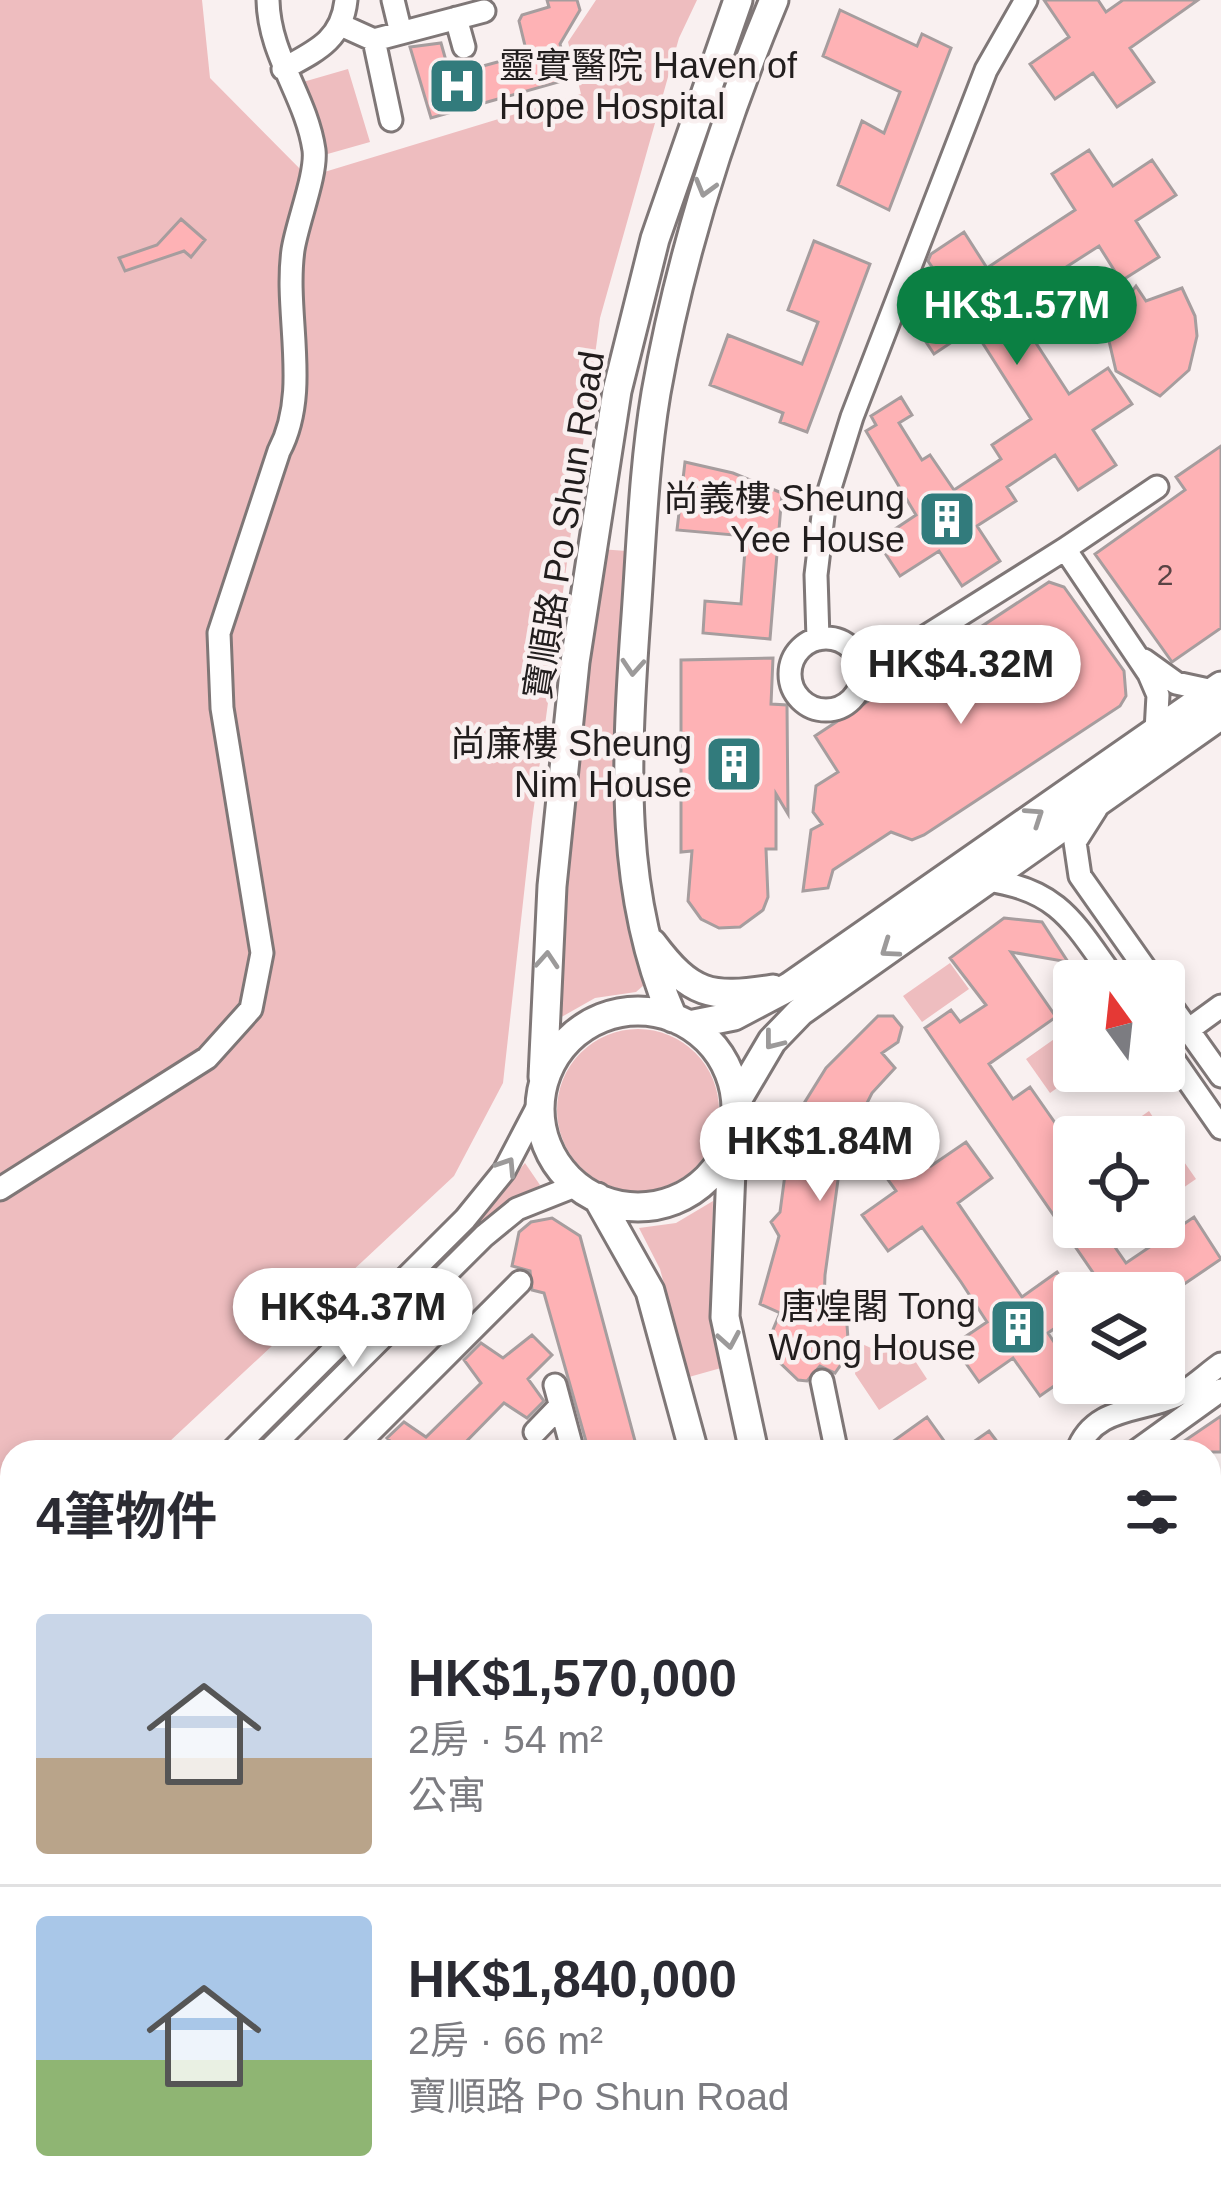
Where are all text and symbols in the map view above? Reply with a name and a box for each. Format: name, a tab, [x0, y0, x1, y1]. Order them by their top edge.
place label: 靈實醫院 Haven of Hope Hospital	[499, 45, 798, 127]
hospital icon: 靈實醫院 Haven of Hope Hospital	[426, 55, 488, 117]
one-way arrow	[694, 178, 719, 198]
pin: HK$1.57M	[893, 266, 1141, 368]
text: HK$1.57M	[924, 283, 1110, 326]
street label: 寶順路 Po Shun Road	[517, 348, 612, 702]
place label: 尚義樓 Sheung Yee House	[663, 478, 905, 560]
building icon: 尚義樓 Sheung Yee House	[916, 488, 978, 550]
house number: 2	[1157, 558, 1173, 591]
pin: HK$4.32M	[837, 625, 1085, 727]
text: HK$4.32M	[868, 642, 1054, 685]
one-way arrow	[620, 658, 646, 677]
place label: 尚廉樓 Sheung Nim House	[450, 723, 692, 805]
building icon: 尚廉樓 Sheung Nim House	[703, 733, 765, 795]
one-way arrow	[1021, 809, 1043, 831]
one-way arrow	[880, 935, 902, 957]
one-way arrow	[534, 950, 560, 969]
north arrow	[1053, 960, 1185, 1092]
map controls	[1053, 960, 1185, 1404]
one-way arrow	[766, 1028, 787, 1050]
pin: HK$1.84M	[696, 1102, 944, 1204]
button: locate	[1053, 1116, 1185, 1248]
text: HK$1.84M	[727, 1119, 913, 1162]
one-way arrow	[493, 1157, 515, 1179]
pin: HK$4.37M	[229, 1268, 477, 1370]
button: layers	[1053, 1272, 1185, 1404]
text: HK$4.37M	[260, 1285, 446, 1328]
place label: 唐煌閣 Tong Wong House	[769, 1286, 976, 1368]
building icon: 唐煌閣 Tong Wong House	[987, 1296, 1049, 1358]
one-way arrow	[716, 1329, 741, 1349]
icon: filters	[1119, 1479, 1185, 1545]
text: 4筆物件	[36, 1488, 217, 1545]
text: HK$1,570,000	[408, 1650, 737, 1707]
icon: home	[132, 1662, 276, 1806]
text: 2房 · 54 m²	[408, 1718, 603, 1761]
text: 公寓	[408, 1774, 486, 1817]
text: HK$1,840,000	[408, 1951, 737, 2008]
icon: home	[132, 1964, 276, 2108]
text: 2房 · 66 m²	[408, 2019, 603, 2062]
text: 寶順路 Po Shun Road	[408, 2075, 790, 2118]

